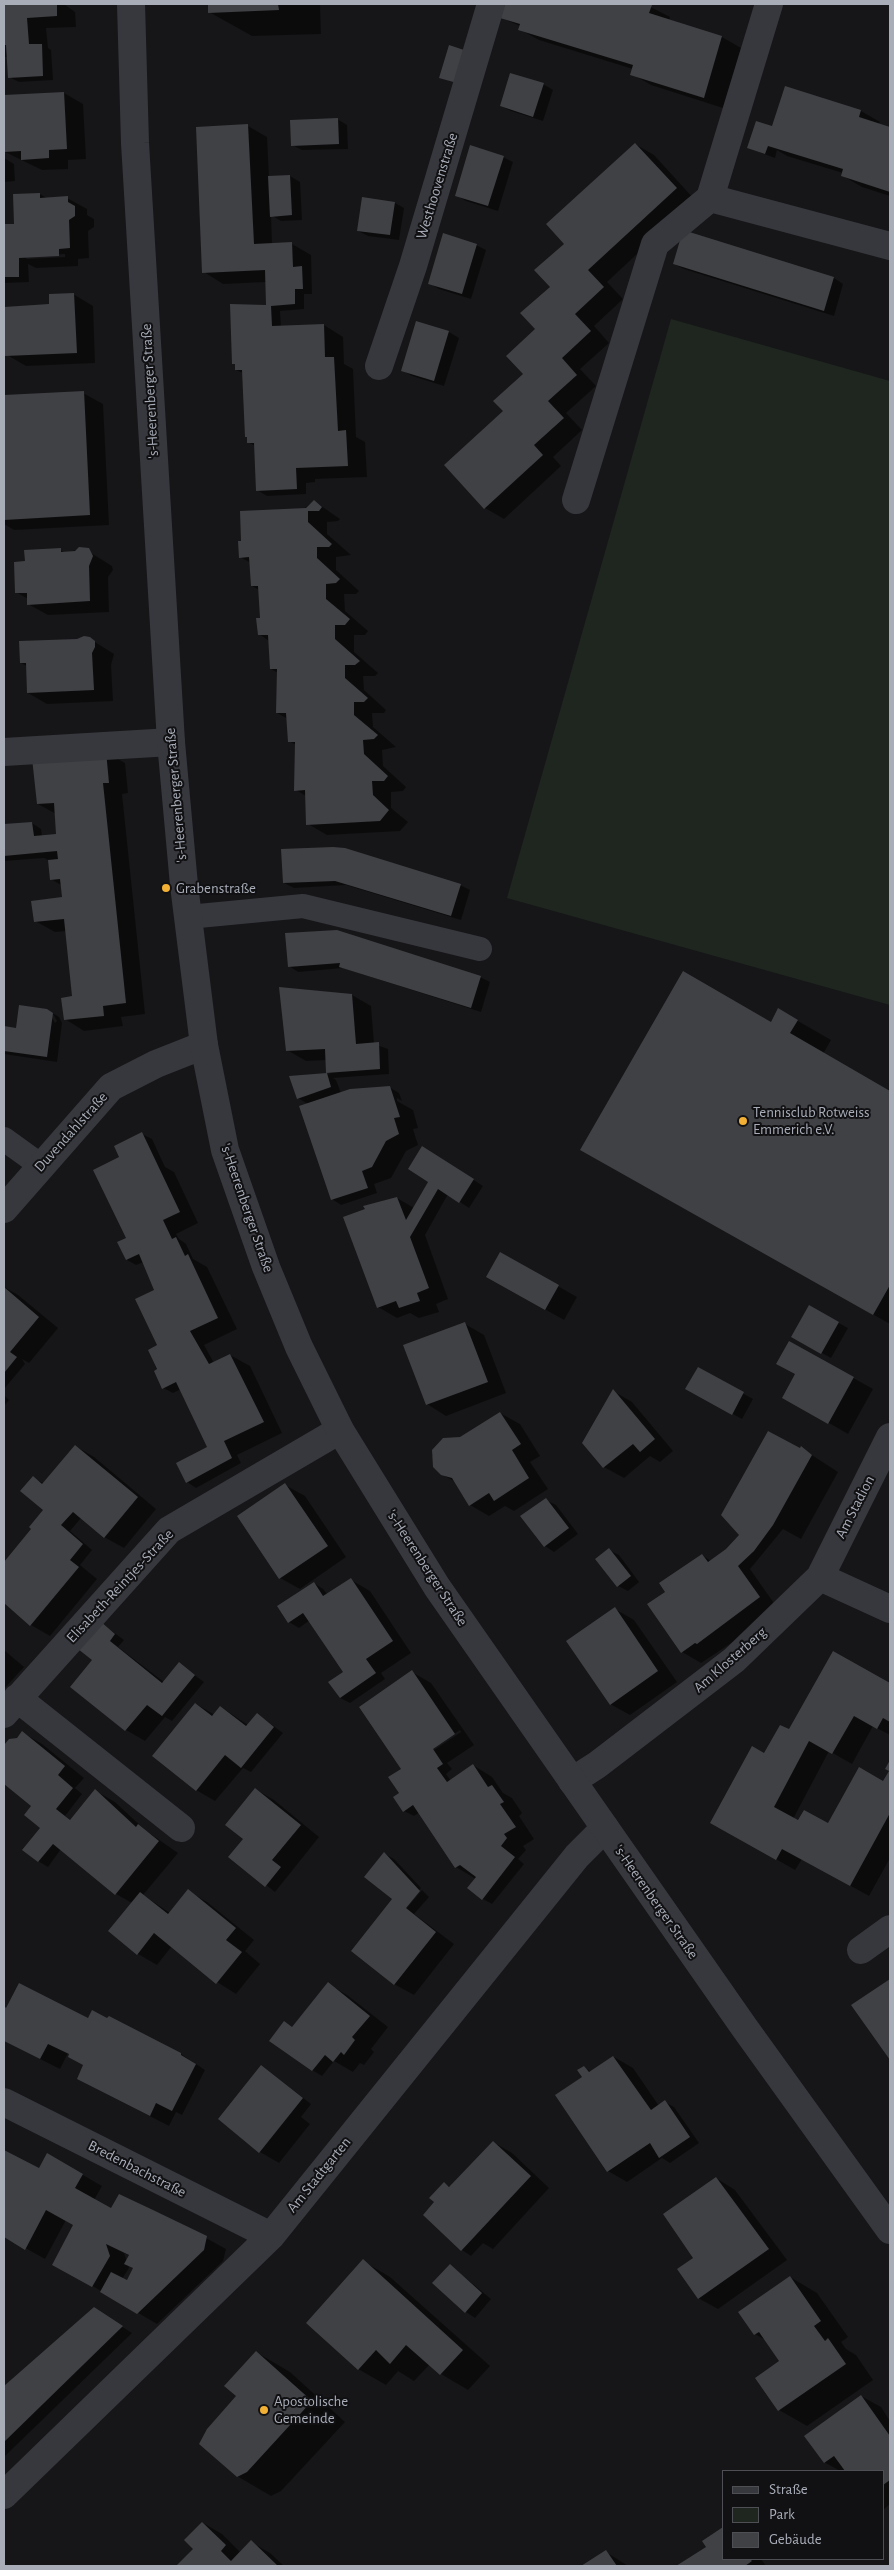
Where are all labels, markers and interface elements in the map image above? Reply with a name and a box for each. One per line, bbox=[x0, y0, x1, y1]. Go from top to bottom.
street label: Westhoovenstraße bbox=[412, 131, 462, 241]
street label: 's-Heerenberger Straße bbox=[137, 323, 163, 459]
street label: 's-Heerenberger Straße bbox=[161, 727, 191, 863]
place label: Grabenstraße bbox=[176, 879, 256, 897]
marker: Grabenstraße bbox=[160, 882, 172, 894]
street label: Duvendahlstraße bbox=[30, 1088, 112, 1176]
place label: Tennisclub Rotweiss Emmerich e.V. bbox=[753, 1103, 870, 1138]
marker: Tennisclub Rotweiss Emmerich e.V. bbox=[737, 1115, 749, 1127]
street label: 's-Heerenberger Straße bbox=[216, 1141, 278, 1275]
street label: Am Stadion bbox=[832, 1473, 878, 1541]
street label: 's-Heerenberger Straße bbox=[383, 1506, 471, 1630]
street label: Elisabeth-Reintjes-Straße bbox=[63, 1525, 177, 1647]
street label: Am Klosterberg bbox=[690, 1623, 770, 1697]
street label: 's-Heerenberger Straße bbox=[610, 1841, 702, 1963]
street label: Am Stadtgarten bbox=[283, 2134, 355, 2216]
street label: Bredenbachstraße bbox=[85, 2137, 189, 2201]
place label: Apostolische Gemeinde bbox=[274, 2392, 348, 2427]
marker: Apostolische Gemeinde bbox=[258, 2404, 270, 2416]
legend bbox=[722, 2470, 884, 2560]
text: Straße bbox=[769, 2482, 808, 2497]
text: Park bbox=[769, 2507, 795, 2522]
text: Gebäude bbox=[769, 2532, 822, 2547]

